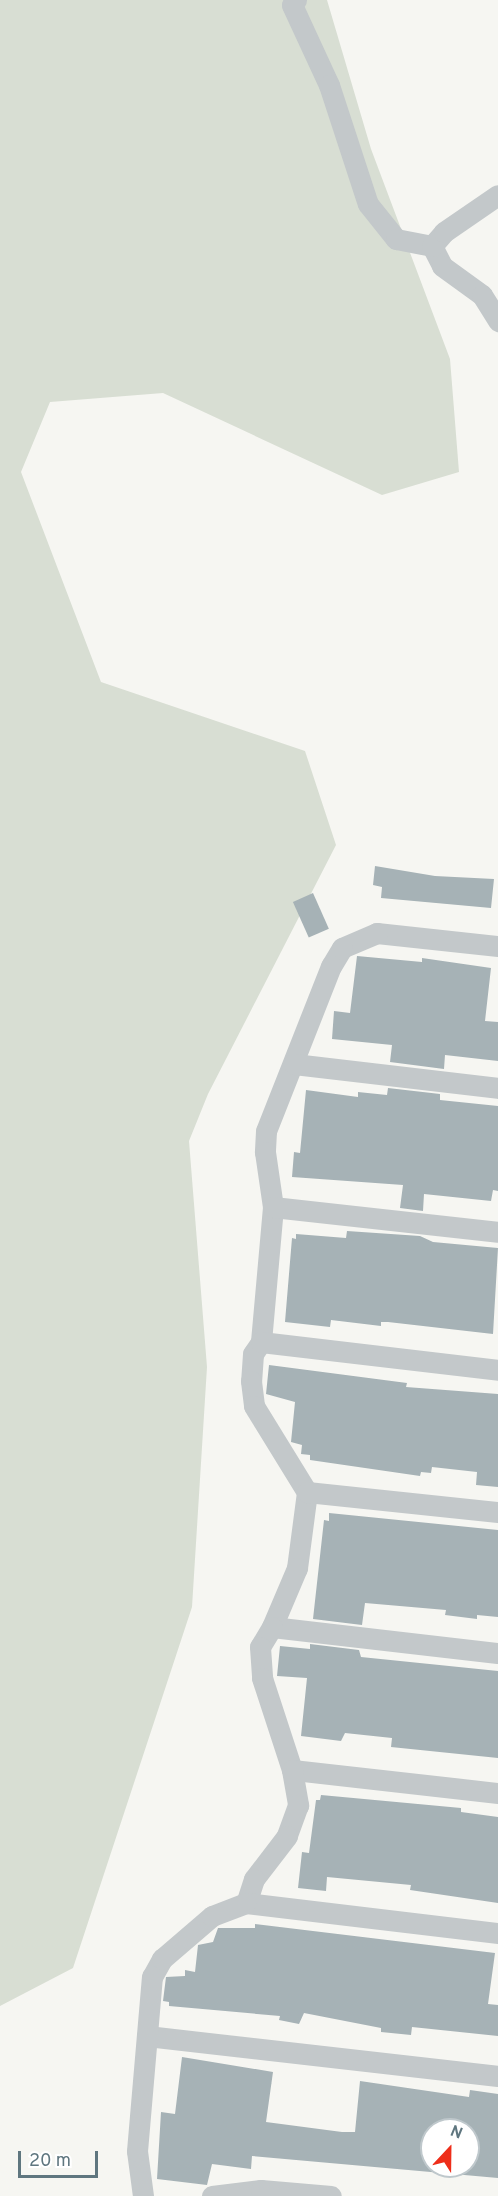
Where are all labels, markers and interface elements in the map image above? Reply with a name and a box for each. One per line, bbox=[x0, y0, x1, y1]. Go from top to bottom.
north arrow bbox=[420, 2118, 480, 2178]
text: N bbox=[447, 2122, 465, 2145]
scale bar bbox=[21, 2139, 100, 2177]
text: 20 m bbox=[29, 2150, 71, 2173]

